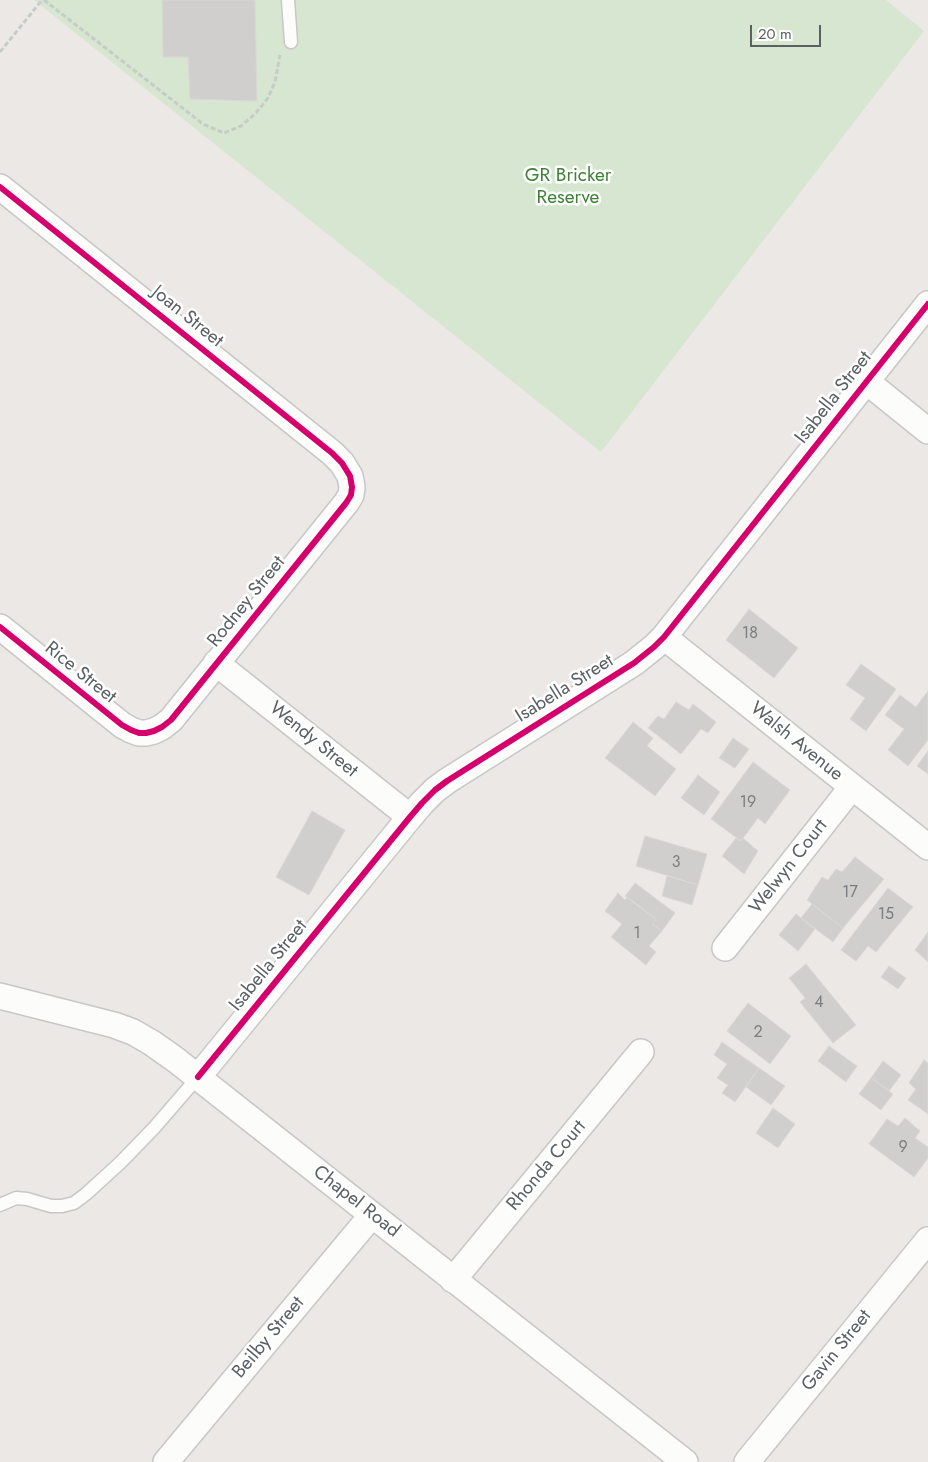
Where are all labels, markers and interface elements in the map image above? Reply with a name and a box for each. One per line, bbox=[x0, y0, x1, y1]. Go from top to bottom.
scale bar bbox=[753, 15, 824, 47]
text: 20 m bbox=[758, 23, 792, 45]
park label: GR Bricker Reserve bbox=[525, 165, 611, 209]
street label: Joan Street bbox=[147, 281, 227, 353]
street label: Isabella Street bbox=[791, 347, 877, 449]
street label: Rodney Street bbox=[203, 552, 291, 652]
house number: 18 bbox=[742, 624, 758, 644]
street label: Rice Street bbox=[40, 637, 120, 709]
street label: Isabella Street bbox=[512, 650, 618, 728]
street label: Wendy Street bbox=[264, 697, 362, 783]
street label: Walsh Avenue bbox=[745, 698, 847, 786]
house number: 19 bbox=[740, 793, 756, 813]
street label: Welwyn Court bbox=[745, 815, 833, 919]
house number: 3 bbox=[672, 853, 680, 873]
house number: 17 bbox=[842, 883, 858, 903]
house number: 15 bbox=[878, 905, 894, 925]
street label: Isabella Street bbox=[225, 916, 313, 1016]
house number: 1 bbox=[633, 924, 641, 944]
house number: 4 bbox=[814, 993, 824, 1013]
house number: 2 bbox=[753, 1023, 763, 1043]
street label: Rhonda Court bbox=[503, 1116, 591, 1216]
house number: 9 bbox=[898, 1138, 908, 1158]
street label: Chapel Road bbox=[308, 1161, 404, 1243]
street label: Beilby Street bbox=[228, 1293, 310, 1383]
street label: Gavin Street bbox=[797, 1306, 877, 1396]

